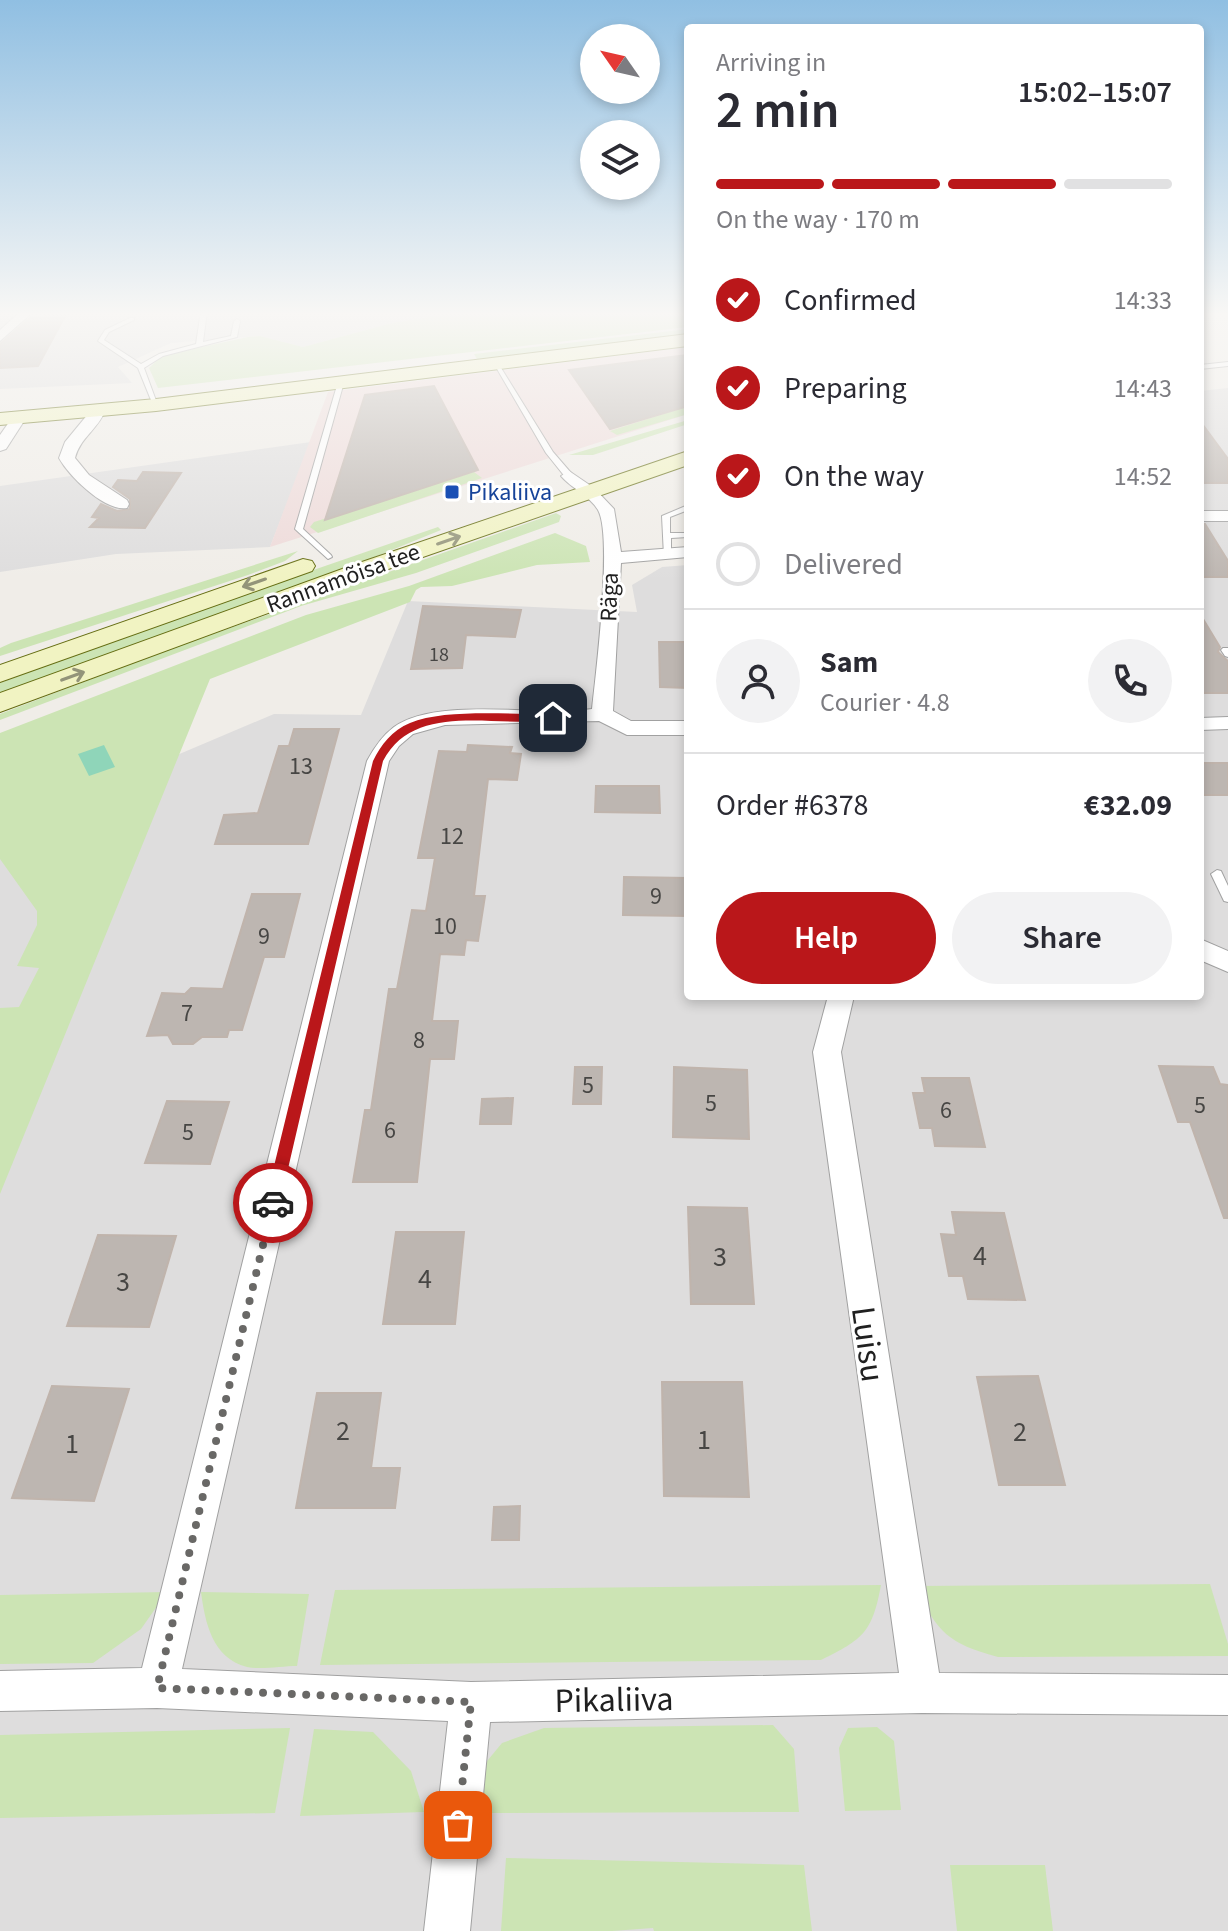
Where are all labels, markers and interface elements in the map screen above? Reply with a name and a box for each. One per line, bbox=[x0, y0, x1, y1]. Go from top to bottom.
north arrow bbox=[580, 24, 660, 104]
map controls bbox=[580, 24, 660, 200]
text: Arriving in bbox=[716, 44, 826, 81]
text: 15:02–15:07 bbox=[1018, 71, 1172, 114]
text: 2 min bbox=[716, 74, 840, 148]
button: layers bbox=[580, 120, 660, 200]
text: On the way · 170 m bbox=[716, 201, 920, 238]
icon: check bbox=[716, 278, 760, 322]
text: Confirmed bbox=[784, 279, 917, 322]
text: 14:33 bbox=[1114, 282, 1172, 319]
icon: check bbox=[716, 366, 760, 410]
text: Preparing bbox=[784, 367, 907, 410]
text: 14:43 bbox=[1114, 370, 1172, 407]
icon: check bbox=[716, 454, 760, 498]
text: On the way bbox=[784, 455, 924, 498]
text: 14:52 bbox=[1114, 458, 1172, 495]
place label: Pikaliiva bbox=[468, 475, 552, 510]
marker: Pikaliiva bbox=[443, 483, 461, 501]
one-way arrow bbox=[437, 532, 461, 546]
street label: Rannamõisa tee bbox=[261, 534, 425, 623]
text: Delivered bbox=[784, 543, 903, 586]
street label: Räga bbox=[591, 572, 628, 622]
one-way arrow bbox=[242, 576, 267, 591]
button: person bbox=[716, 639, 800, 723]
button: phone bbox=[1088, 639, 1172, 723]
house number: 18 bbox=[429, 641, 449, 669]
text: Sam bbox=[820, 641, 878, 684]
one-way arrow bbox=[60, 668, 85, 682]
pin bbox=[519, 684, 587, 752]
text: Courier · 4.8 bbox=[820, 684, 950, 721]
icon: home bbox=[531, 696, 575, 740]
house number: 13 bbox=[289, 749, 313, 784]
text: Order #6378 bbox=[716, 784, 869, 827]
text: €32.09 bbox=[1084, 784, 1172, 827]
house number: 12 bbox=[440, 819, 464, 854]
house number: 9 bbox=[650, 879, 662, 914]
button: Help bbox=[716, 892, 936, 984]
button: Share bbox=[952, 892, 1172, 984]
house number: 10 bbox=[433, 909, 457, 944]
house number: 9 bbox=[258, 919, 270, 954]
house number: 7 bbox=[181, 996, 193, 1031]
house number: 8 bbox=[413, 1023, 425, 1058]
house number: 5 bbox=[582, 1068, 594, 1103]
house number: 5 bbox=[705, 1086, 717, 1121]
house number: 5 bbox=[1194, 1088, 1206, 1123]
house number: 6 bbox=[940, 1093, 952, 1128]
house number: 6 bbox=[384, 1113, 396, 1148]
house number: 5 bbox=[182, 1115, 194, 1150]
courier bbox=[233, 1163, 313, 1243]
icon: car bbox=[251, 1181, 295, 1225]
house number: 4 bbox=[973, 1236, 987, 1276]
house number: 3 bbox=[713, 1237, 727, 1277]
house number: 4 bbox=[418, 1259, 432, 1299]
house number: 3 bbox=[116, 1262, 130, 1302]
street label: Luisu bbox=[838, 1303, 897, 1385]
house number: 2 bbox=[336, 1411, 350, 1451]
house number: 2 bbox=[1013, 1412, 1027, 1452]
house number: 1 bbox=[697, 1420, 711, 1460]
house number: 1 bbox=[65, 1424, 79, 1464]
street label: Pikaliiva bbox=[554, 1675, 674, 1726]
pin bbox=[424, 1791, 492, 1859]
icon: bag bbox=[436, 1803, 480, 1847]

